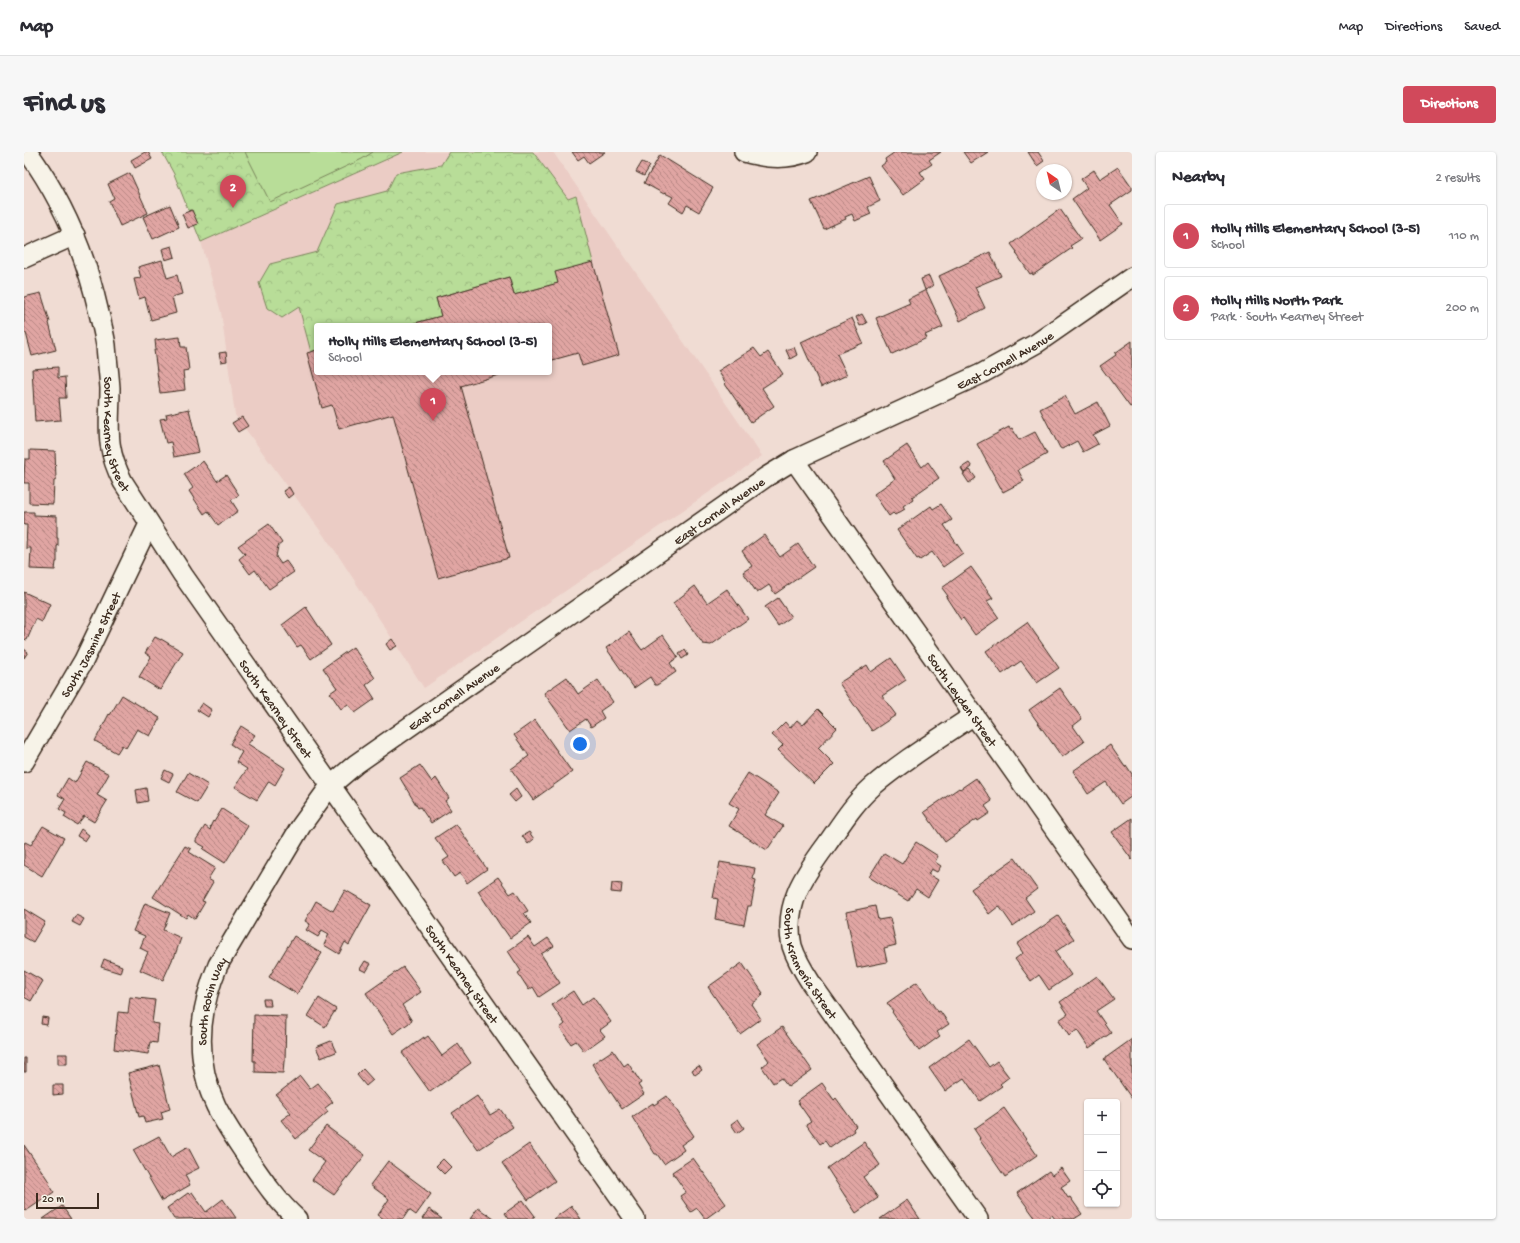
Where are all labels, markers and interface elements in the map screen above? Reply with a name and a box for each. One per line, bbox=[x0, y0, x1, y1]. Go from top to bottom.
text: Map bbox=[20, 16, 53, 39]
text: Map bbox=[1339, 19, 1363, 36]
text: Directions bbox=[1385, 19, 1442, 36]
text: Saved bbox=[1464, 19, 1500, 36]
button: Directions bbox=[1403, 86, 1496, 123]
text: Find us bbox=[24, 88, 104, 121]
north arrow bbox=[1036, 164, 1072, 200]
text: Nearby bbox=[1172, 168, 1225, 188]
text: 2 results bbox=[1435, 171, 1480, 186]
pin: 2 bbox=[220, 175, 246, 208]
text: Holly Hills Elementary School (3-5) bbox=[1211, 220, 1420, 238]
text: 1 bbox=[1183, 229, 1189, 244]
text: 110 m bbox=[1449, 229, 1479, 244]
text: School bbox=[1211, 238, 1245, 253]
text: Holly Hills North Park bbox=[1211, 292, 1342, 310]
text: 2 bbox=[1183, 301, 1189, 316]
text: 200 m bbox=[1446, 301, 1479, 316]
text: Park · South Kearney Street bbox=[1211, 310, 1363, 325]
popup bbox=[314, 323, 552, 375]
street label: East Cornell Avenue bbox=[955, 329, 1057, 394]
text: Holly Hills Elementary School (3-5) bbox=[328, 333, 538, 351]
text: School bbox=[328, 351, 362, 366]
street label: South Kearney Street bbox=[99, 376, 133, 497]
pin: 1 bbox=[420, 388, 446, 421]
street label: East Cornell Avenue bbox=[672, 475, 769, 549]
street label: South Jasmine Street bbox=[59, 589, 126, 701]
street label: South Leyden Street bbox=[923, 651, 1000, 752]
street label: South Kearney Street bbox=[235, 658, 315, 763]
street label: East Cornell Avenue bbox=[406, 661, 503, 735]
your location bbox=[570, 734, 590, 754]
street label: South Krameria Street bbox=[780, 906, 840, 1024]
street label: South Kearney Street bbox=[421, 923, 501, 1029]
street label: South Robin Way bbox=[196, 954, 231, 1046]
map controls bbox=[1084, 1099, 1120, 1207]
button: + bbox=[1084, 1099, 1120, 1135]
button: − bbox=[1084, 1135, 1120, 1171]
button: locate bbox=[1084, 1171, 1120, 1207]
scale bar bbox=[36, 1191, 99, 1210]
text: 20 m bbox=[42, 1194, 64, 1206]

